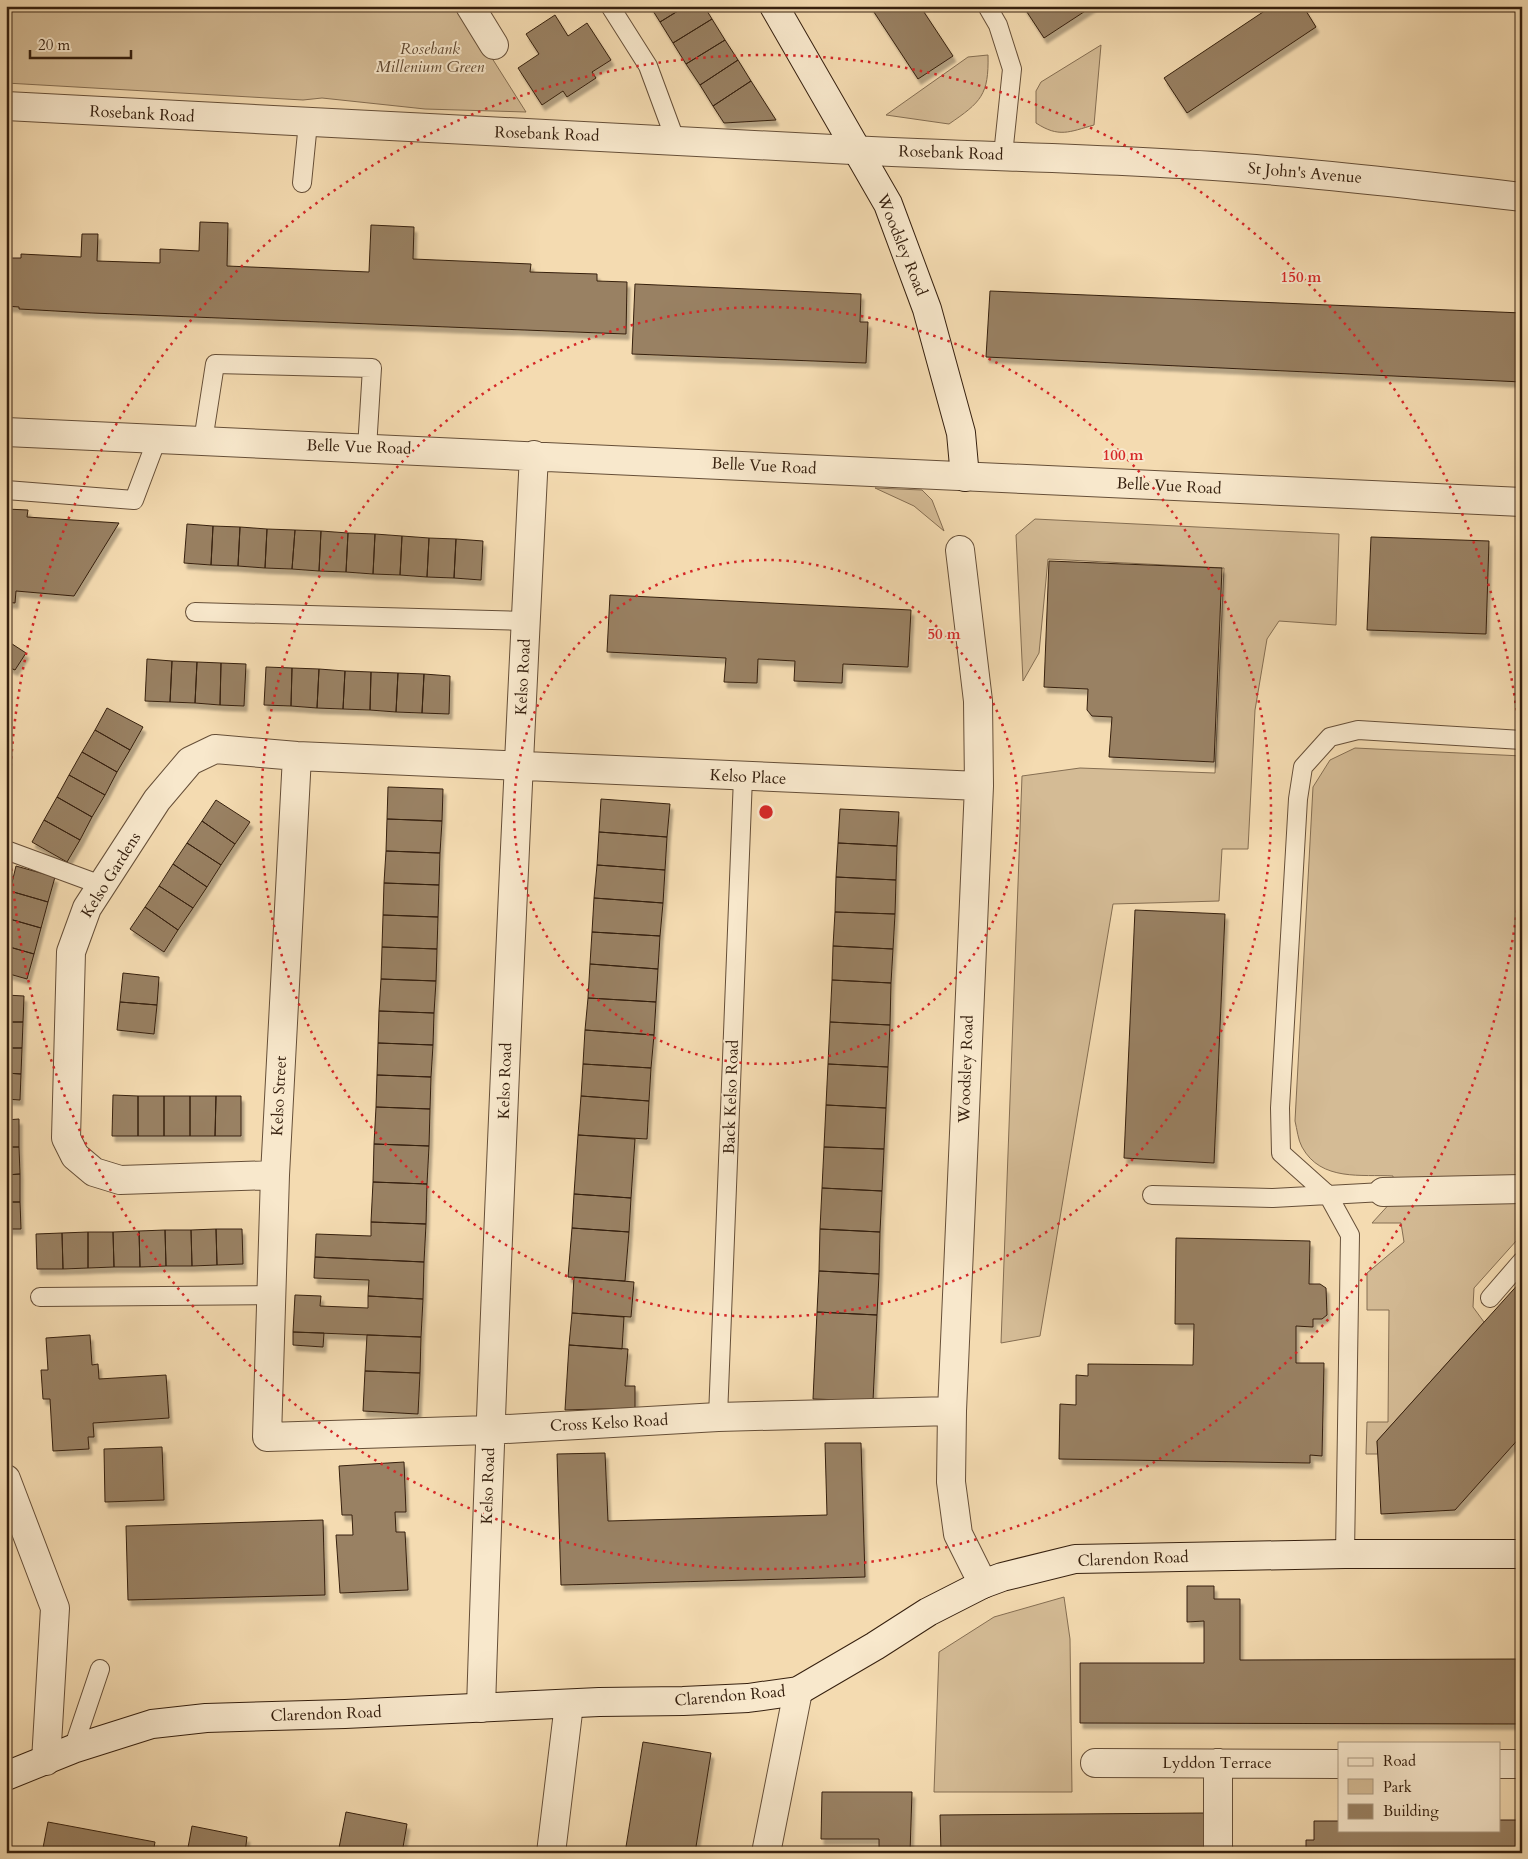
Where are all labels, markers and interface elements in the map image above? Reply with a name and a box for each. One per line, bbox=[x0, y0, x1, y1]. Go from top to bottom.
scale bar bbox=[30, 28, 131, 60]
text: 20 m bbox=[38, 35, 70, 55]
park label: Rosebank Millenium Green bbox=[376, 38, 485, 78]
street label: Rosebank Road bbox=[89, 100, 195, 128]
street label: Rosebank Road bbox=[494, 121, 600, 147]
street label: Rosebank Road bbox=[898, 140, 1004, 166]
street label: St John's Avenue bbox=[1247, 157, 1363, 189]
street label: Woodsley Road bbox=[871, 190, 933, 300]
text: 150 m bbox=[1281, 267, 1322, 287]
street label: Belle Vue Road bbox=[306, 434, 412, 460]
text: 100 m bbox=[1103, 445, 1144, 465]
street label: Belle Vue Road bbox=[711, 452, 818, 480]
street label: Belle Vue Road bbox=[1116, 472, 1223, 500]
text: 50 m bbox=[927, 624, 961, 644]
street label: Kelso Road bbox=[510, 638, 536, 716]
street label: Kelso Place bbox=[709, 764, 787, 790]
centre of rings bbox=[757, 803, 775, 821]
street label: Kelso Gardens bbox=[76, 828, 146, 922]
street label: Woodsley Road bbox=[953, 1014, 979, 1124]
street label: Back Kelso Road bbox=[718, 1039, 744, 1155]
street label: Kelso Road bbox=[493, 1042, 517, 1120]
street label: Kelso Street bbox=[266, 1055, 292, 1137]
street label: Cross Kelso Road bbox=[549, 1409, 669, 1437]
street label: Kelso Road bbox=[476, 1447, 500, 1525]
street label: Clarendon Road bbox=[1077, 1546, 1189, 1572]
street label: Clarendon Road bbox=[674, 1680, 787, 1712]
street label: Clarendon Road bbox=[270, 1701, 382, 1727]
legend bbox=[1338, 1742, 1500, 1832]
text: Road bbox=[1383, 1751, 1416, 1771]
street label: Lyddon Terrace bbox=[1162, 1752, 1272, 1774]
text: Park bbox=[1383, 1777, 1412, 1797]
text: Building bbox=[1383, 1801, 1439, 1821]

